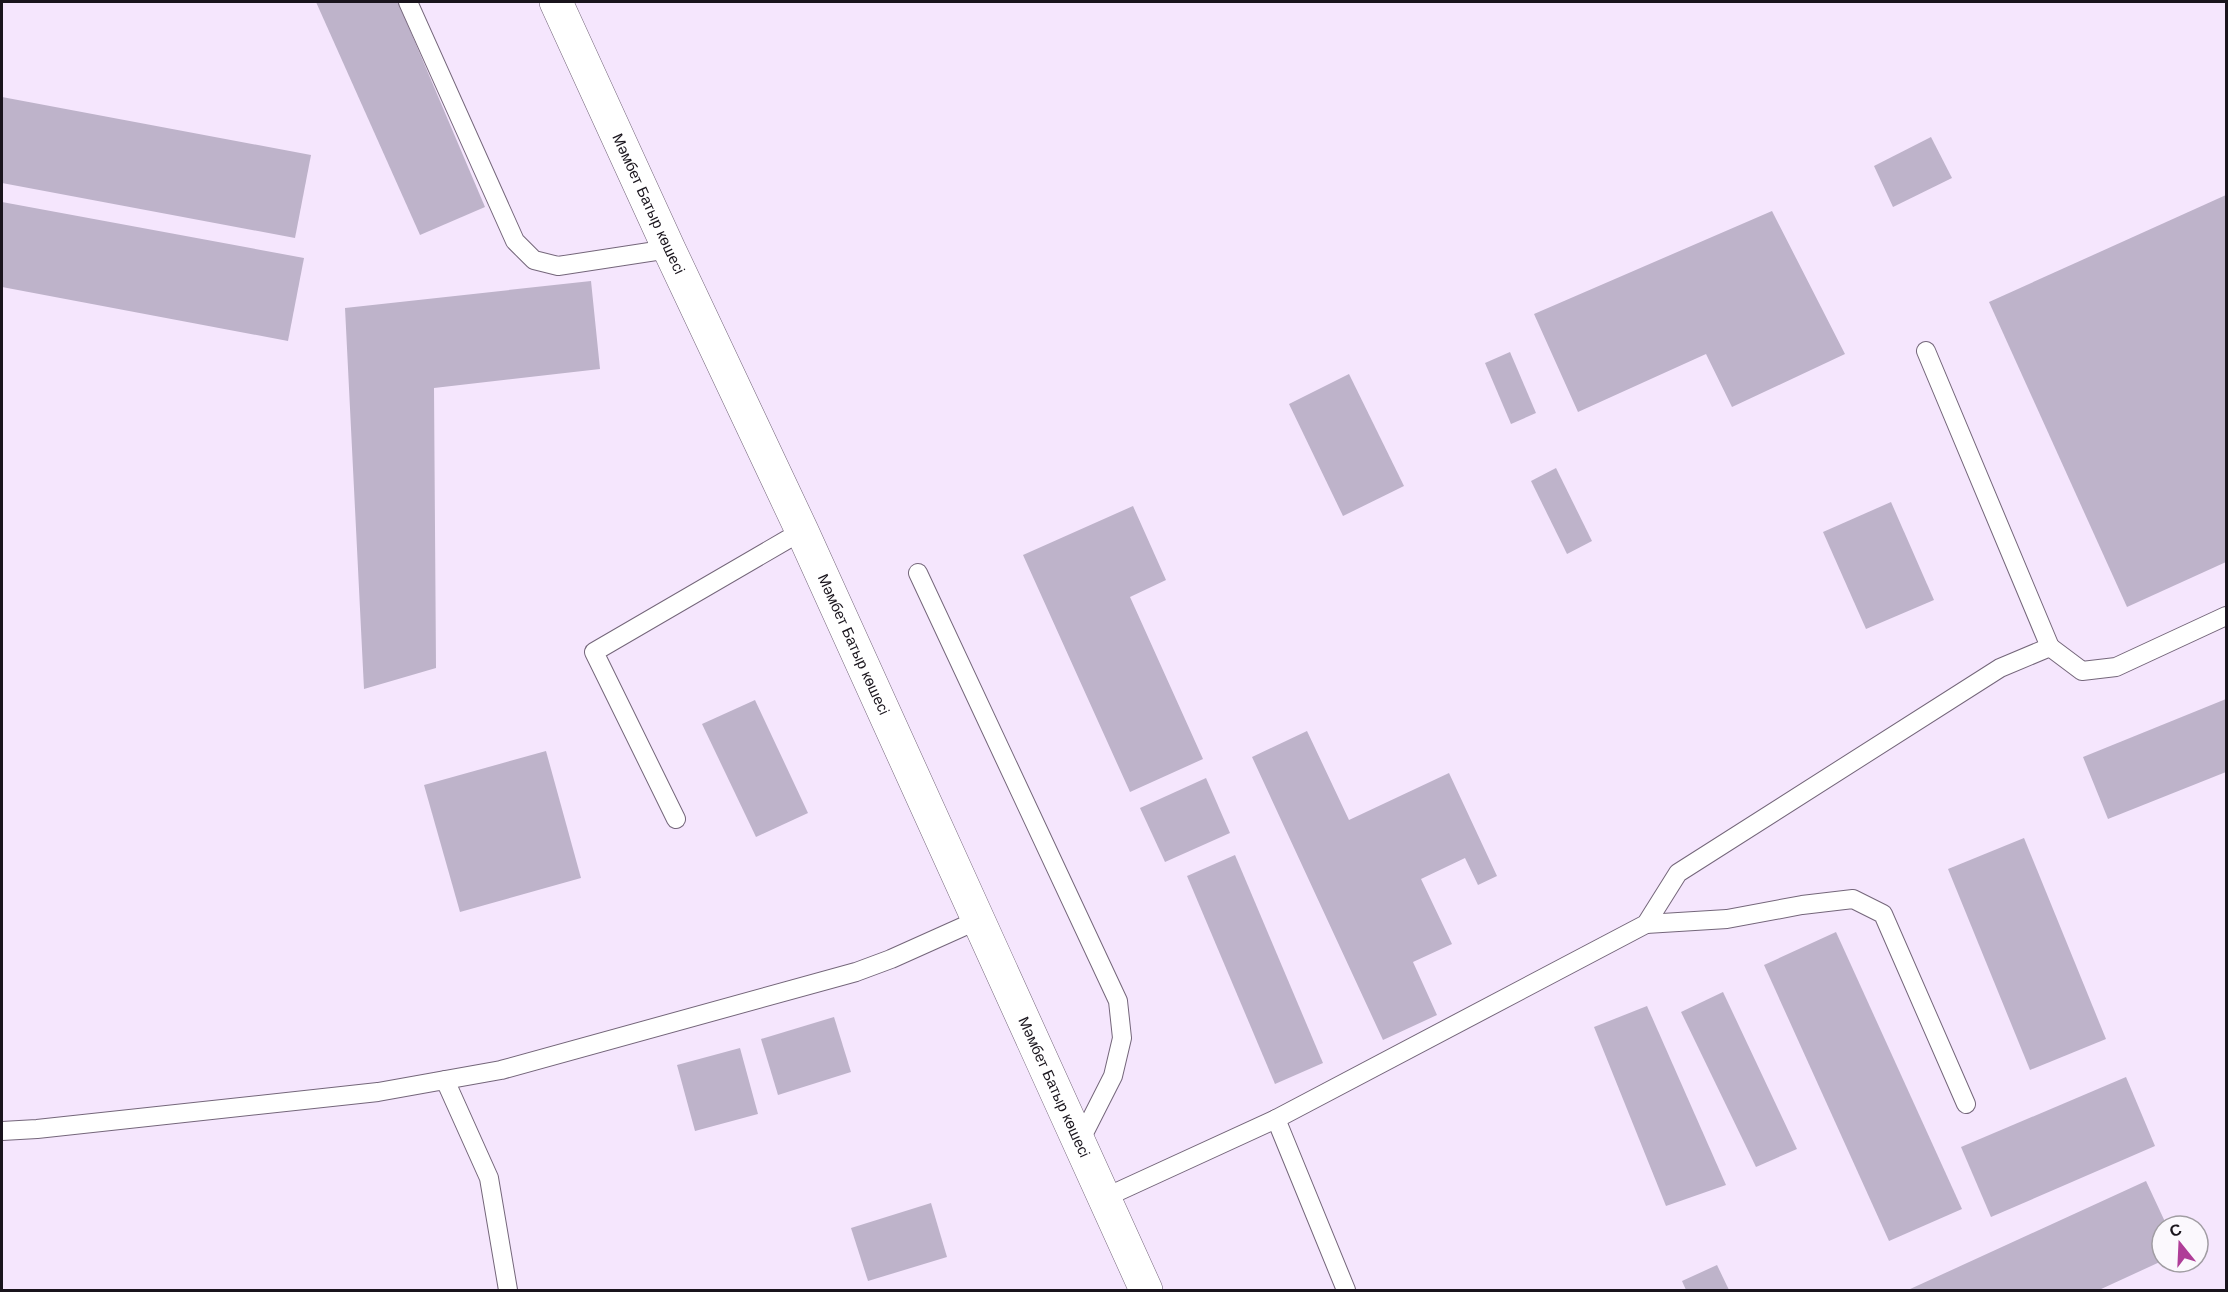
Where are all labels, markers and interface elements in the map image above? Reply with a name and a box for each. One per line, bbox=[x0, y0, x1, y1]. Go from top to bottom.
street label: Мәмбет Батыр көшесі bbox=[609, 131, 689, 277]
street label: Мәмбет Батыр көшесі bbox=[815, 571, 893, 717]
street label: Мәмбет Батыр көшесі bbox=[1015, 1014, 1094, 1160]
north arrow bbox=[2150, 1214, 2210, 1274]
text: С bbox=[2167, 1220, 2184, 1240]

